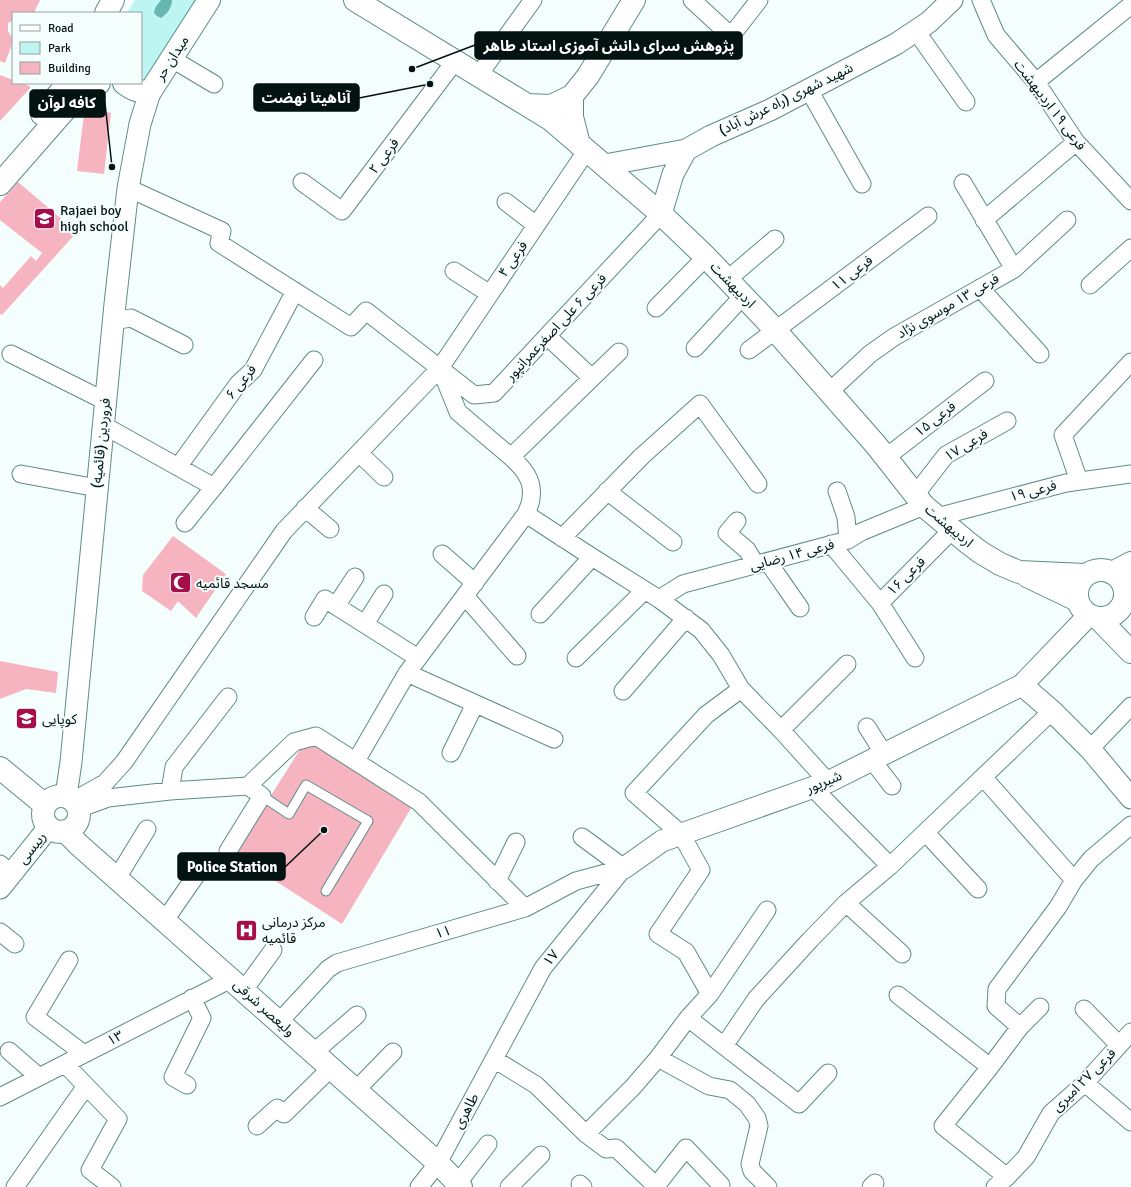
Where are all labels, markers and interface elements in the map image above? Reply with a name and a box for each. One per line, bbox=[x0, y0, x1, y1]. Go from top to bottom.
legend bbox=[12, 12, 142, 84]
text: Road bbox=[48, 21, 74, 36]
street label: میدان حر bbox=[151, 32, 193, 84]
callout: پژوهش سرای دانش آموزی استاد طاهر bbox=[475, 32, 742, 59]
text: پژوهش سرای دانش آموزی استاد طاهر bbox=[483, 37, 734, 56]
text: Park bbox=[48, 41, 71, 56]
street label: فرعی ۱۹ اردیبهشت bbox=[1010, 56, 1090, 154]
street label: شهید شهری (راه عرش آباد) bbox=[716, 59, 856, 139]
text: Building bbox=[48, 61, 91, 76]
callout: آناهیتا نهضت bbox=[254, 84, 359, 111]
text: آناهیتا نهضت bbox=[261, 89, 352, 107]
callout: کافه لوآن bbox=[30, 90, 105, 117]
text: کافه لوآن bbox=[38, 94, 96, 112]
street label: فرعی ۲ bbox=[365, 135, 403, 177]
place label: Rajaei boy high school bbox=[60, 202, 129, 235]
school or university icon: Rajaei boy high school bbox=[32, 205, 58, 231]
street label: فرعی ۴ bbox=[495, 238, 531, 280]
street label: فرعی ۱۱ bbox=[828, 252, 876, 294]
street label: اردیبهشت bbox=[707, 258, 759, 312]
street label: فرعی ۶ علی اصغرعمرانپور bbox=[501, 270, 611, 386]
street label: فرعی ۱‍۳ موسوی نژاد bbox=[894, 270, 1002, 342]
street label: فرعی ۶ bbox=[222, 361, 260, 403]
street label: فروردین (قائمیه) bbox=[88, 397, 114, 489]
street label: فرعی ۱۵ bbox=[911, 398, 959, 440]
street label: فرعی ۱۷ bbox=[941, 425, 991, 465]
street label: فرعی ۱۹ bbox=[1008, 477, 1058, 505]
street label: اردیبهشت bbox=[921, 501, 977, 551]
street label: فرعی ۱۴ رضایی bbox=[748, 536, 836, 574]
street label: فرعی ۱۶ bbox=[883, 553, 929, 599]
mosque icon: مسجد قائمیه bbox=[168, 570, 194, 596]
place label: مسجد قائمیه bbox=[196, 575, 269, 592]
school or university icon: کوپایی bbox=[13, 706, 39, 732]
place label: کوپایی bbox=[42, 711, 77, 729]
street label: شیرپور bbox=[803, 767, 845, 799]
street label: رییسی bbox=[14, 828, 50, 868]
callout: Police Station bbox=[178, 853, 285, 880]
text: Police Station bbox=[187, 858, 277, 876]
place label: مرکز درمانی قائمیه bbox=[262, 914, 325, 947]
hospital icon: مرکز درمانی قائمیه bbox=[233, 917, 259, 943]
street label: ۱۱ bbox=[433, 922, 453, 942]
street label: ۱۷ bbox=[539, 946, 563, 970]
street label: ولیعصر شرقی bbox=[230, 976, 298, 1040]
street label: ۱۳ bbox=[104, 1027, 126, 1049]
street label: فرعی ۲۷ امیری bbox=[1049, 1045, 1119, 1115]
street label: طاهری bbox=[450, 1090, 482, 1132]

